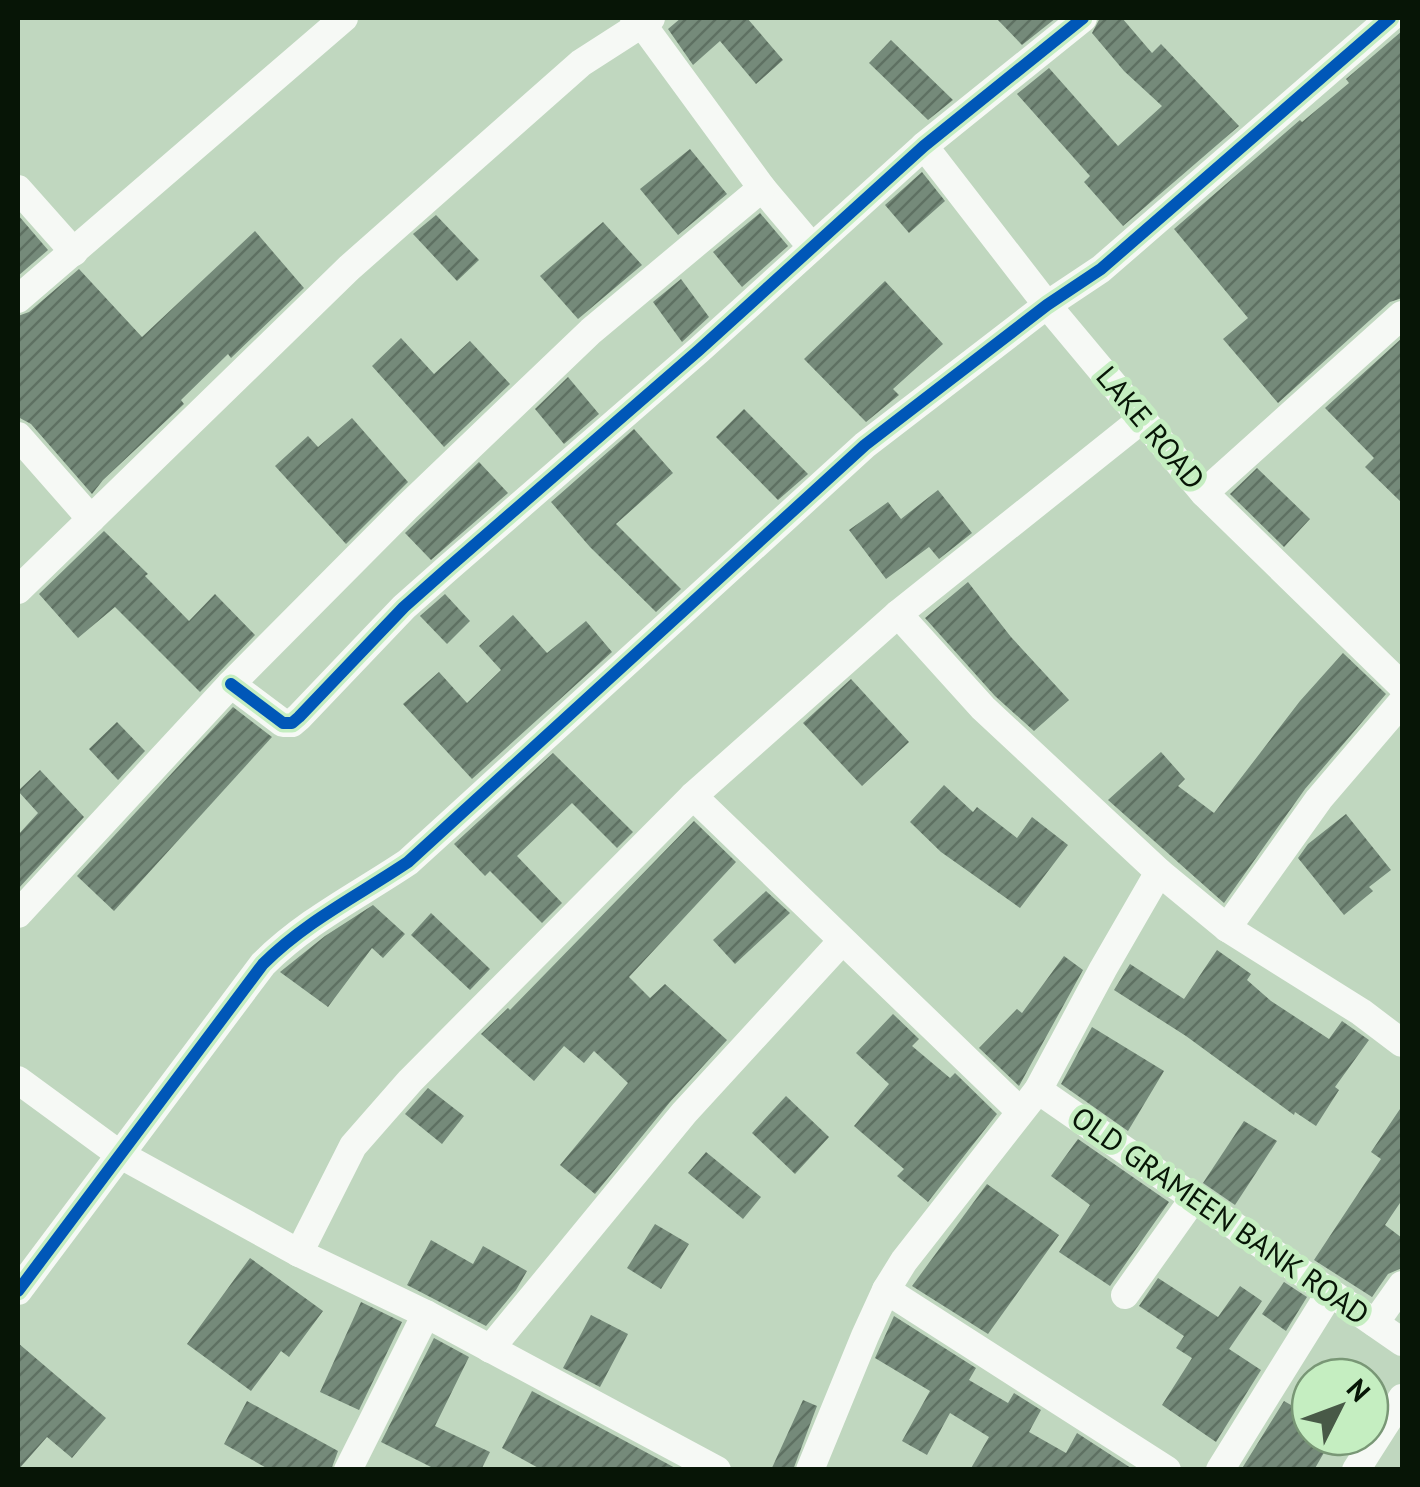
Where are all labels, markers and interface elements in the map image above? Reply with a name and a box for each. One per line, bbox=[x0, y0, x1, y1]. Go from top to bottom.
street label: LAKE ROAD bbox=[1088, 357, 1214, 497]
street label: OLD GRAMEEN BANK ROAD bbox=[1064, 1097, 1377, 1333]
north arrow bbox=[1290, 1357, 1390, 1457]
text: N bbox=[1339, 1371, 1379, 1409]

